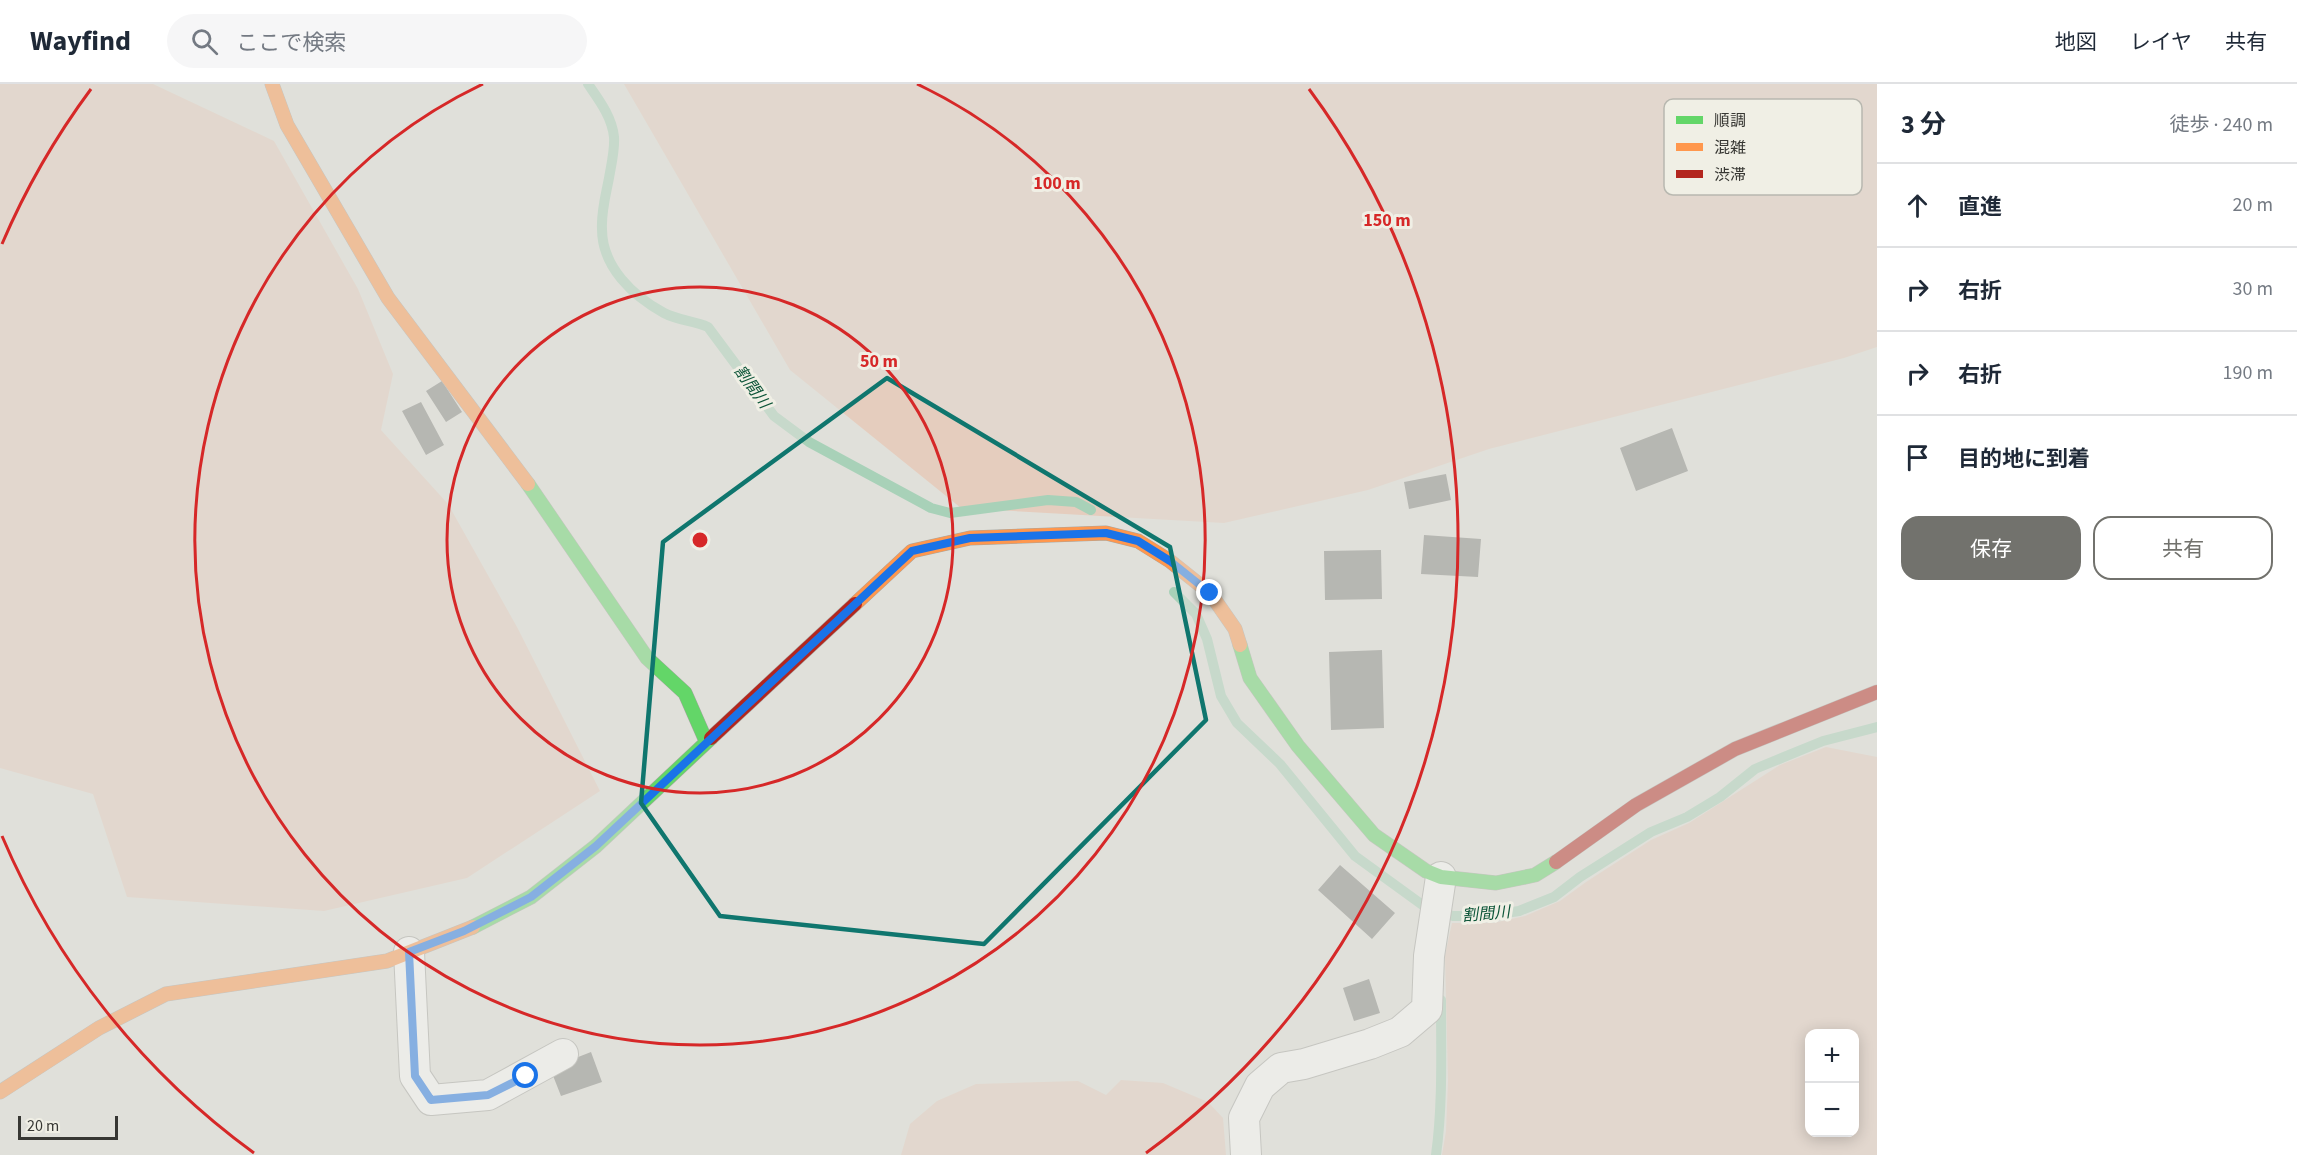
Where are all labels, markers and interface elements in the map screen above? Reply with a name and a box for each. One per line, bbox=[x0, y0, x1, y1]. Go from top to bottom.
search box bbox=[167, 14, 587, 68]
text: Wayfind bbox=[30, 21, 131, 61]
icon: search bbox=[188, 25, 221, 58]
text: ここで検索 bbox=[236, 27, 346, 59]
text: 地図 bbox=[2055, 27, 2097, 57]
text: レイヤ bbox=[2130, 27, 2192, 57]
text: 共有 bbox=[2225, 27, 2267, 57]
legend bbox=[1664, 99, 1862, 195]
text: 3 分 bbox=[1901, 106, 1946, 143]
text: 順調 bbox=[1714, 110, 1746, 132]
text: 徒歩 · 240 m bbox=[2170, 111, 2273, 139]
text: 混雑 bbox=[1714, 137, 1746, 159]
text: 渋滞 bbox=[1714, 164, 1746, 186]
text: 100 m bbox=[1033, 171, 1081, 196]
icon: ahead bbox=[1901, 189, 1934, 222]
text: 直進 bbox=[1958, 191, 2002, 223]
text: 20 m bbox=[2233, 191, 2273, 219]
text: 150 m bbox=[1363, 208, 1411, 233]
icon: right bbox=[1901, 273, 1934, 306]
text: 右折 bbox=[1958, 275, 2002, 307]
text: 30 m bbox=[2233, 275, 2273, 303]
text: 50 m bbox=[860, 349, 898, 374]
icon: right bbox=[1901, 357, 1934, 390]
text: 右折 bbox=[1958, 359, 2002, 391]
text: 190 m bbox=[2223, 359, 2273, 387]
water label: 割間川 bbox=[729, 361, 776, 414]
icon: arrive bbox=[1901, 441, 1934, 474]
text: 目的地に到着 bbox=[1958, 443, 2090, 475]
button: 保存 bbox=[1901, 516, 2081, 580]
button: 共有 bbox=[2093, 516, 2273, 580]
centre of rings bbox=[690, 530, 710, 550]
route end bbox=[1196, 579, 1222, 605]
water label: 割間川 bbox=[1461, 901, 1513, 927]
map controls bbox=[1805, 1029, 1859, 1137]
button: + bbox=[1805, 1029, 1859, 1083]
route start bbox=[512, 1062, 538, 1088]
button: − bbox=[1805, 1083, 1859, 1137]
scale bar bbox=[18, 1113, 118, 1140]
text: 20 m bbox=[27, 1115, 59, 1137]

